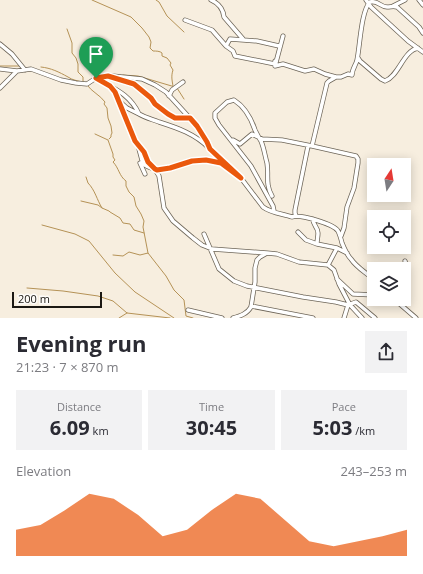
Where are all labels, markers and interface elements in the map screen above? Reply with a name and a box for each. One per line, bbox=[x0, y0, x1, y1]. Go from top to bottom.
pin bbox=[79, 37, 113, 78]
icon: arrive bbox=[85, 43, 107, 65]
north arrow bbox=[367, 158, 411, 202]
map controls bbox=[367, 158, 411, 306]
button: locate bbox=[367, 210, 411, 254]
button: layers bbox=[367, 262, 411, 306]
scale bar bbox=[12, 290, 102, 309]
text: 200 m bbox=[18, 291, 50, 306]
text: Evening run bbox=[16, 328, 147, 358]
button: share bbox=[365, 331, 407, 373]
text: 21:23 · 7 × 870 m bbox=[16, 358, 119, 376]
text: Distance bbox=[57, 399, 101, 414]
text: Time bbox=[199, 399, 224, 414]
text: Pace bbox=[332, 399, 356, 414]
text: 6.09 bbox=[50, 414, 90, 441]
text: 30:45 bbox=[186, 414, 237, 441]
text: 5:03 bbox=[312, 414, 352, 441]
text: km bbox=[90, 423, 109, 438]
text: /km bbox=[352, 423, 375, 438]
text: Elevation bbox=[16, 462, 71, 480]
text: 243–253 m bbox=[340, 462, 407, 480]

